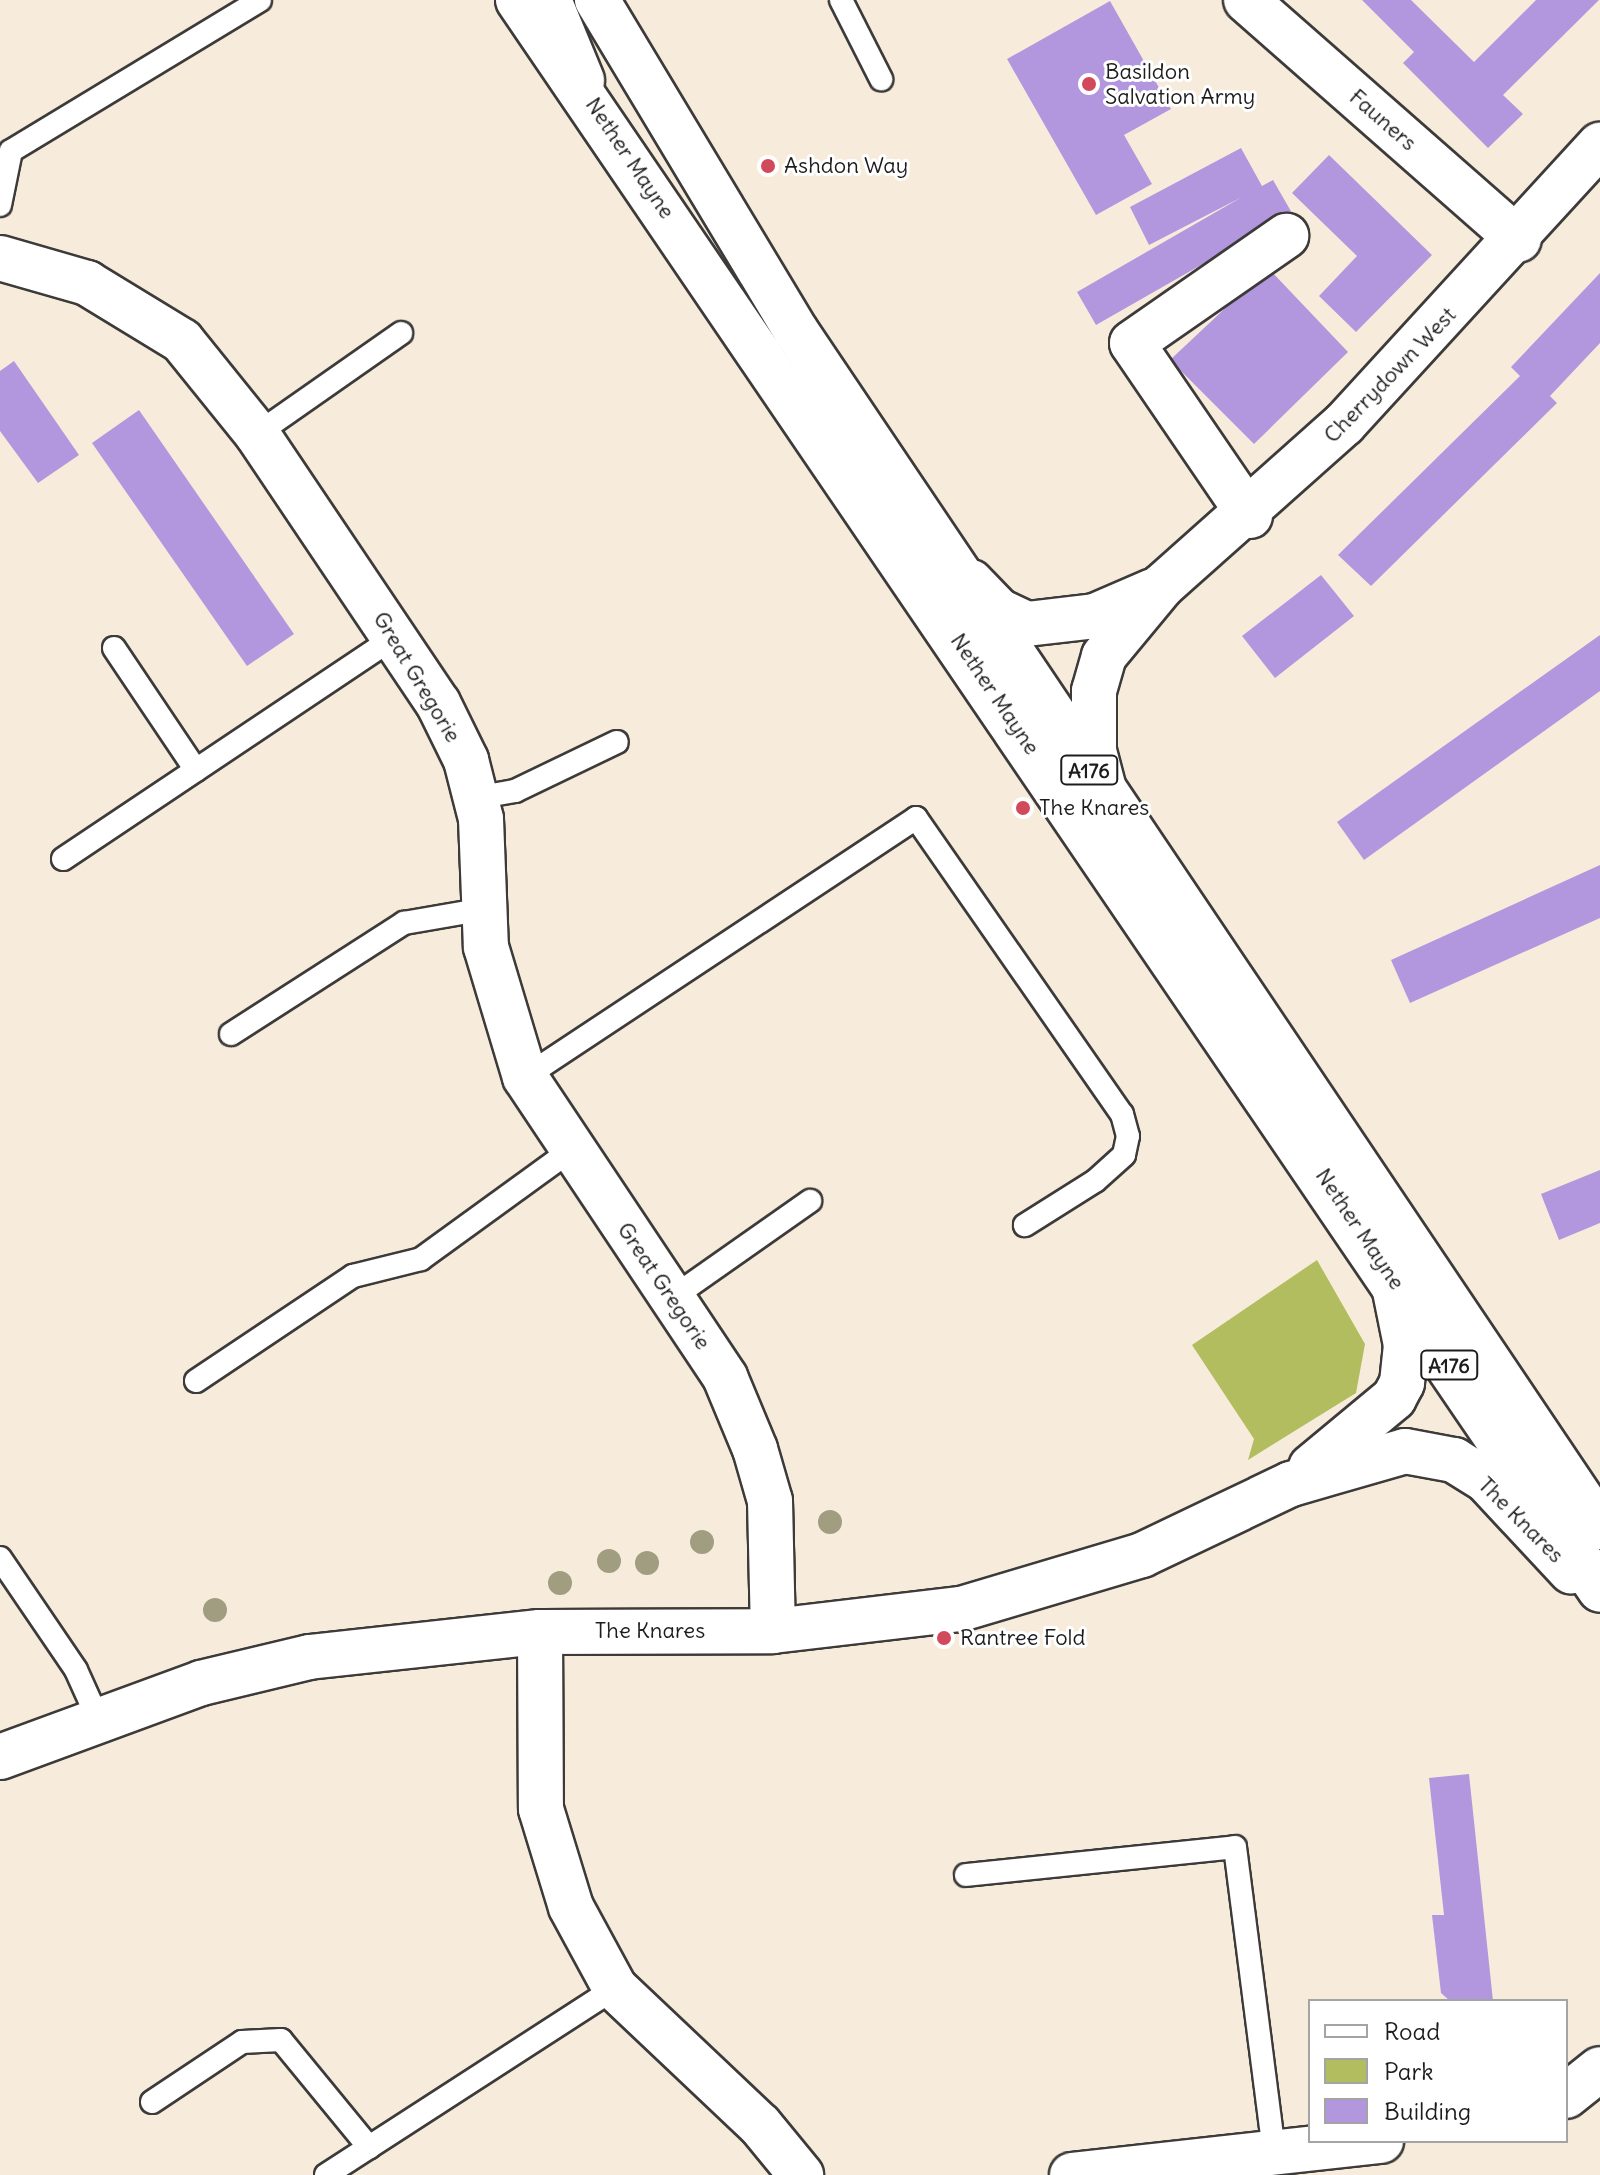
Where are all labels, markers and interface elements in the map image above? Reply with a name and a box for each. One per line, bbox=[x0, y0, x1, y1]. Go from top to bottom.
place label: Basildon Salvation Army bbox=[1105, 58, 1255, 110]
marker: Basildon Salvation Army bbox=[1080, 75, 1098, 93]
street label: Fauners bbox=[1344, 84, 1422, 156]
street label: Nether Mayne bbox=[580, 92, 680, 224]
place label: Ashdon Way bbox=[784, 153, 908, 179]
marker: Ashdon Way bbox=[759, 157, 777, 175]
street label: Cherrydown West bbox=[1319, 302, 1461, 448]
street label: Great Gregorie bbox=[368, 607, 466, 747]
street label: Nether Mayne bbox=[945, 628, 1045, 760]
road number: A176 bbox=[1059, 754, 1119, 786]
place label: The Knares bbox=[1039, 795, 1149, 821]
marker: The Knares bbox=[1014, 799, 1032, 817]
street label: Nether Mayne bbox=[1310, 1163, 1410, 1295]
street label: Great Gregorie bbox=[612, 1217, 716, 1355]
road number: A176 bbox=[1419, 1349, 1479, 1381]
street label: The Knares bbox=[1473, 1472, 1569, 1568]
street label: The Knares bbox=[595, 1618, 705, 1644]
place label: Rantree Fold bbox=[960, 1625, 1085, 1651]
marker: Rantree Fold bbox=[935, 1629, 953, 1647]
legend bbox=[1308, 1999, 1568, 2143]
text: Road bbox=[1384, 2016, 1440, 2046]
text: Park bbox=[1384, 2056, 1434, 2086]
text: Building bbox=[1384, 2096, 1471, 2126]

